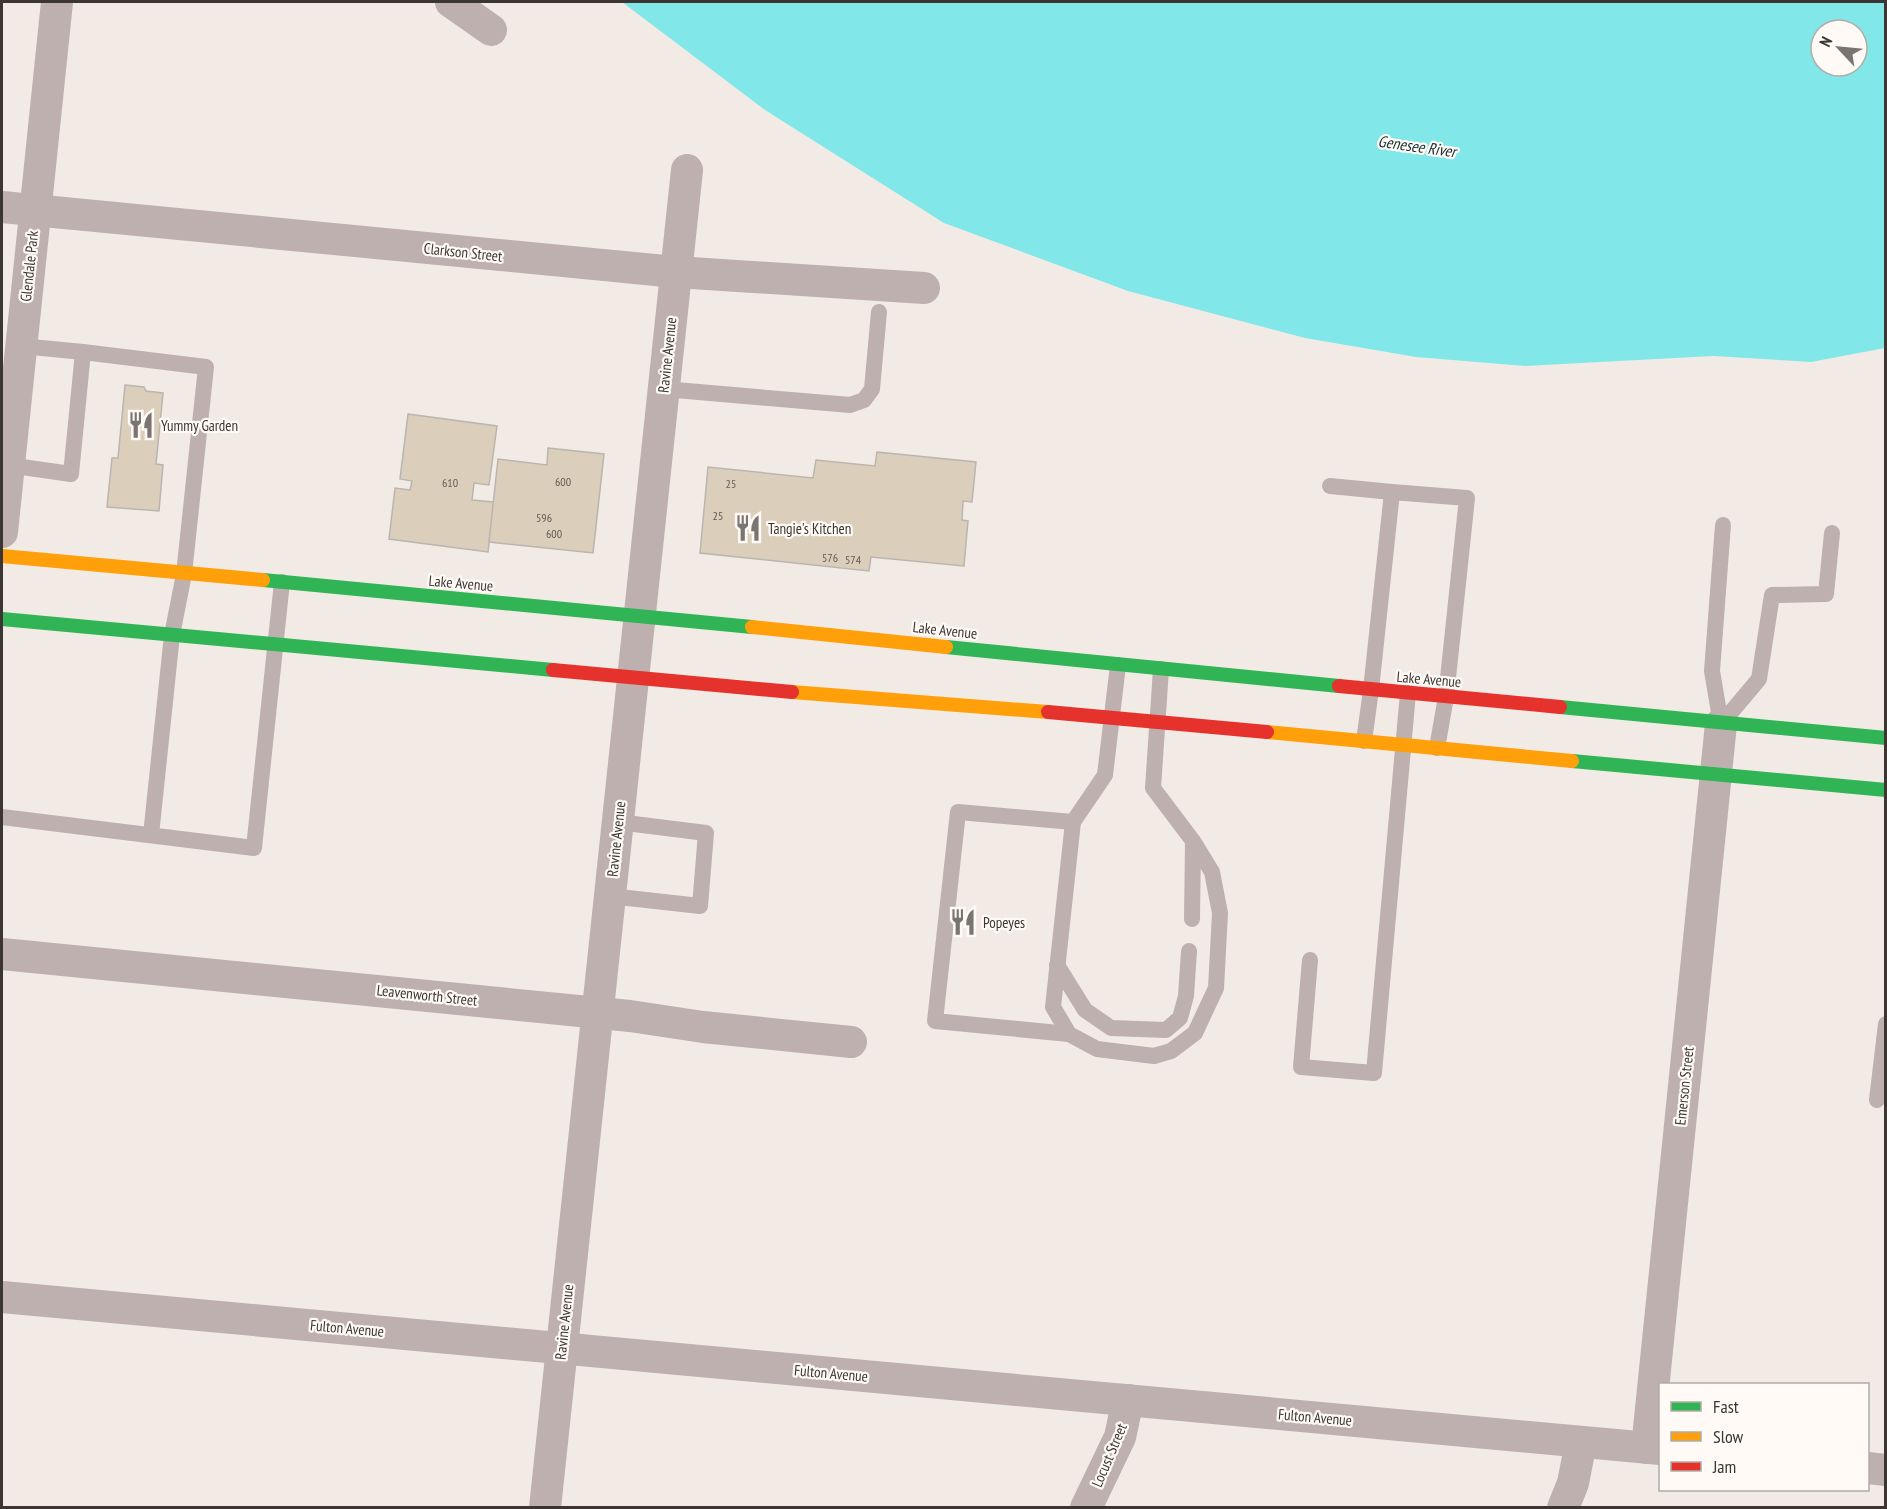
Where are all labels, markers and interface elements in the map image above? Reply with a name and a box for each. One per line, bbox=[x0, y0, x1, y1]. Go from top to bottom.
north arrow bbox=[1809, 18, 1869, 78]
text: N bbox=[1815, 33, 1836, 50]
water label: Genesee River bbox=[1377, 131, 1460, 162]
street label: Glendale Park bbox=[16, 229, 42, 302]
street label: Clarkson Street bbox=[423, 238, 503, 266]
street label: Ravine Avenue bbox=[654, 316, 680, 394]
restaurant icon: Yummy Garden bbox=[126, 410, 156, 440]
place label: Yummy Garden bbox=[161, 416, 238, 435]
house number: 600 bbox=[555, 474, 571, 489]
house number: 610 bbox=[442, 475, 458, 490]
house number: 25 bbox=[726, 476, 736, 491]
house number: 25 bbox=[713, 508, 723, 523]
house number: 596 bbox=[536, 510, 552, 525]
restaurant icon: Tangie's Kitchen bbox=[733, 513, 763, 543]
place label: Tangie's Kitchen bbox=[768, 519, 851, 538]
house number: 600 bbox=[546, 526, 562, 541]
house number: 576 bbox=[822, 550, 838, 565]
house number: 574 bbox=[845, 552, 862, 567]
street label: Lake Avenue bbox=[428, 571, 494, 595]
street label: Lake Avenue bbox=[912, 617, 978, 643]
street label: Lake Avenue bbox=[1396, 667, 1462, 691]
street label: Ravine Avenue bbox=[603, 800, 629, 878]
restaurant icon: Popeyes bbox=[948, 907, 978, 937]
place label: Popeyes bbox=[983, 913, 1025, 932]
street label: Leavenworth Street bbox=[376, 980, 478, 1010]
street label: Emerson Street bbox=[1670, 1046, 1698, 1126]
street label: Ravine Avenue bbox=[551, 1283, 577, 1361]
street label: Fulton Avenue bbox=[309, 1315, 385, 1341]
street label: Fulton Avenue bbox=[793, 1360, 869, 1386]
legend bbox=[1659, 1383, 1869, 1491]
text: Fast bbox=[1713, 1395, 1739, 1418]
street label: Fulton Avenue bbox=[1277, 1404, 1353, 1430]
street label: Locust Street bbox=[1087, 1420, 1131, 1490]
text: Slow bbox=[1713, 1425, 1744, 1448]
text: Jam bbox=[1712, 1455, 1736, 1478]

